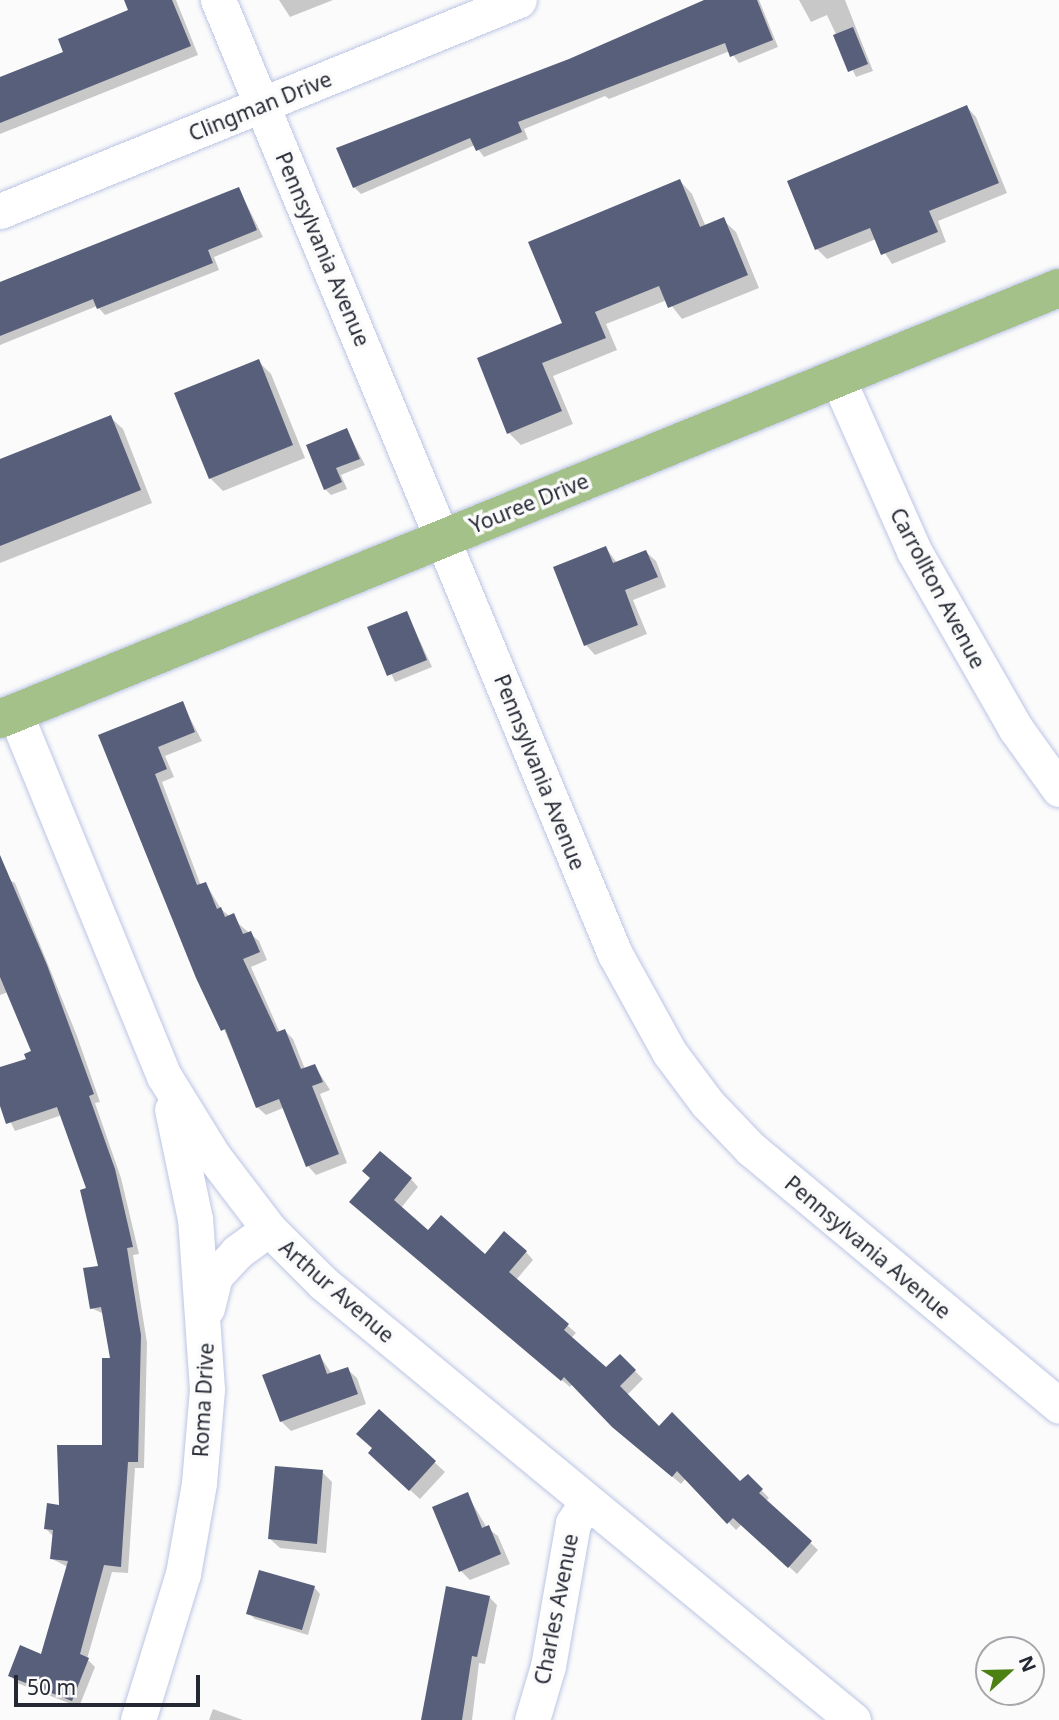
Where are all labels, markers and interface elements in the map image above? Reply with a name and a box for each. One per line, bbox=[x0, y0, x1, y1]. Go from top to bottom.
street label: Clingman Drive bbox=[185, 66, 335, 146]
street label: Pennsylvania Avenue bbox=[271, 148, 375, 350]
street label: Youree Drive bbox=[466, 468, 592, 538]
street label: Carrollton Avenue bbox=[885, 504, 991, 672]
street label: Pennsylvania Avenue bbox=[489, 671, 591, 873]
street label: Pennsylvania Avenue bbox=[780, 1170, 956, 1324]
street label: Arthur Avenue bbox=[275, 1234, 399, 1348]
street label: Roma Drive bbox=[187, 1342, 219, 1458]
street label: Charles Avenue bbox=[529, 1531, 583, 1687]
north arrow bbox=[975, 1636, 1045, 1706]
text: N bbox=[1013, 1652, 1043, 1676]
scale bar bbox=[18, 1660, 203, 1704]
text: 50 m bbox=[27, 1673, 76, 1701]

